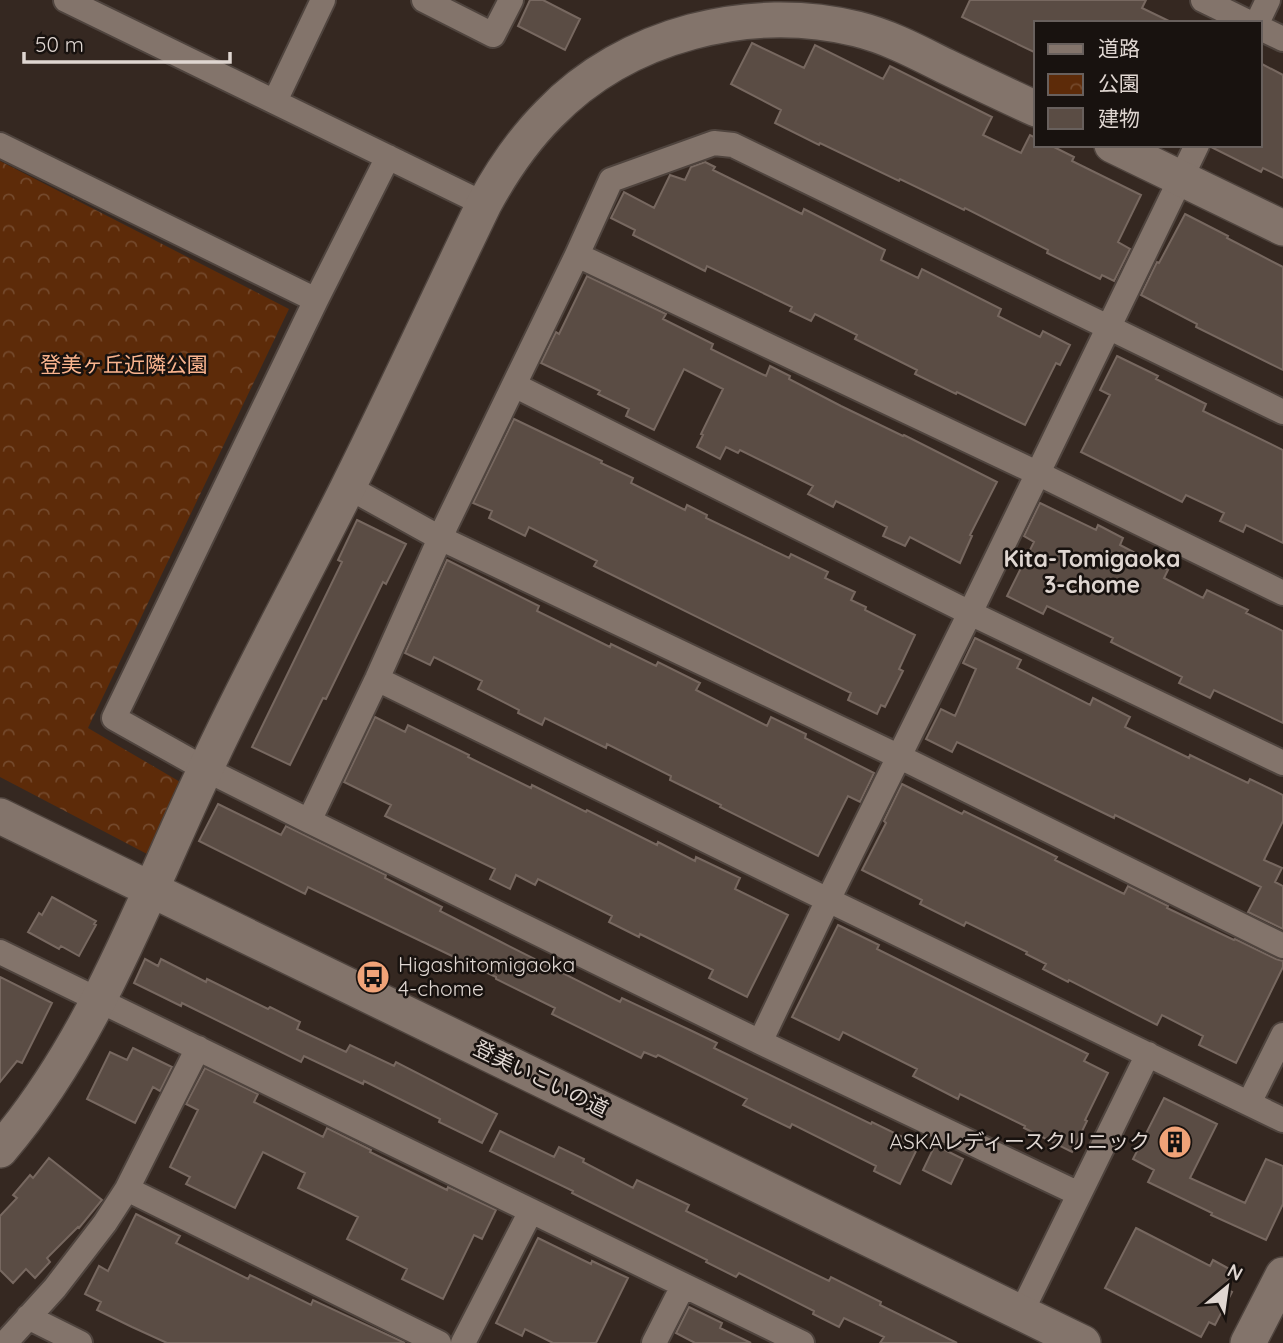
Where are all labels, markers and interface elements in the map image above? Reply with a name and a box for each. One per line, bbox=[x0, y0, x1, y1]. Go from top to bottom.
scale bar bbox=[24, 21, 231, 65]
legend bbox=[1034, 21, 1262, 147]
text: 50 m bbox=[35, 31, 84, 57]
text: 道路 bbox=[1098, 35, 1140, 61]
text: 公園 bbox=[1098, 70, 1140, 96]
text: 建物 bbox=[1098, 105, 1140, 131]
park label: 登美ヶ丘近隣公園 bbox=[40, 351, 208, 377]
district label: Kita-Tomigaoka 3-chome bbox=[1004, 544, 1180, 599]
place label: Higashitomigaoka 4-chome bbox=[398, 951, 575, 1001]
bus stop icon: Higashitomigaoka 4-chome bbox=[354, 958, 392, 996]
street label: 登美いこいの道 bbox=[470, 1034, 613, 1122]
building icon: ASKAレディースクリニック bbox=[1156, 1123, 1194, 1161]
place label: ASKAレディースクリニック bbox=[889, 1128, 1150, 1154]
north arrow bbox=[1192, 1252, 1262, 1322]
text: N bbox=[1223, 1258, 1247, 1286]

